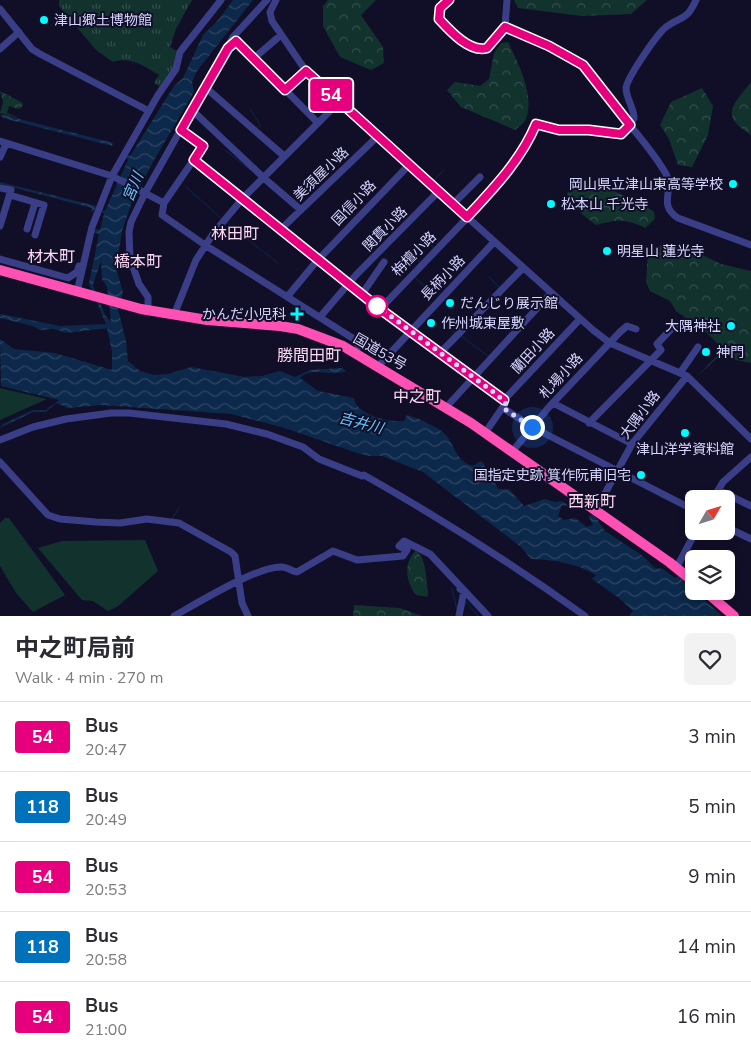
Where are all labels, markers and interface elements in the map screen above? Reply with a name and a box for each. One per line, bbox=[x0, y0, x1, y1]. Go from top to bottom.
place label: 津山郷土博物館 bbox=[54, 11, 152, 30]
marker: 津山郷土博物館 bbox=[38, 14, 50, 26]
line badge: 54 bbox=[308, 79, 354, 111]
text: 54 bbox=[320, 83, 342, 107]
street label: 美須屋小路 bbox=[289, 143, 353, 205]
water label: 宮川 bbox=[118, 167, 149, 205]
place label: 岡山県立津山東高等学校 bbox=[569, 175, 723, 194]
street label: 国信小路 bbox=[328, 176, 380, 230]
marker: 岡山県立津山東高等学校 bbox=[727, 178, 739, 190]
place label: 松本山 千光寺 bbox=[561, 195, 649, 214]
marker: 松本山 千光寺 bbox=[545, 198, 557, 210]
street label: 関貫小路 bbox=[358, 202, 412, 256]
district label: 林田町 bbox=[211, 223, 259, 245]
street label: 栴檀小路 bbox=[387, 227, 441, 281]
place label: 明星山 蓮光寺 bbox=[617, 242, 705, 261]
marker: 明星山 蓮光寺 bbox=[601, 245, 613, 257]
district label: 材木町 bbox=[27, 246, 75, 268]
district label: 橋本町 bbox=[114, 251, 162, 273]
street label: 長柄小路 bbox=[417, 251, 469, 305]
place label: だんじり展示館 bbox=[460, 294, 558, 313]
unlabelled marker bbox=[366, 295, 388, 317]
marker: だんじり展示館 bbox=[444, 297, 456, 309]
place label: かんだ小児科 bbox=[202, 305, 286, 324]
marker: かんだ小児科 bbox=[290, 307, 304, 321]
place label: 作州城東屋敷 bbox=[441, 314, 525, 333]
marker: 作州城東屋敷 bbox=[425, 317, 437, 329]
place label: 大隅神社 bbox=[665, 317, 721, 336]
marker: 大隅神社 bbox=[725, 320, 737, 332]
street label: 蘭田小路 bbox=[507, 324, 559, 378]
street label: 国道53号 bbox=[350, 329, 410, 375]
place label: 神門 bbox=[716, 343, 744, 362]
district label: 勝間田町 bbox=[277, 345, 341, 367]
marker: 神門 bbox=[700, 346, 712, 358]
street label: 札場小路 bbox=[535, 349, 587, 403]
district label: 中之町 bbox=[393, 386, 441, 408]
street label: 大隅小路 bbox=[616, 387, 664, 443]
water label: 吉井川 bbox=[337, 408, 387, 439]
your location bbox=[520, 415, 545, 440]
marker: 津山洋学資料館 bbox=[679, 427, 691, 439]
place label: 津山洋学資料館 bbox=[636, 440, 734, 459]
place label: 国指定史跡 箕作阮甫旧宅 bbox=[473, 466, 631, 485]
marker: 国指定史跡 箕作阮甫旧宅 bbox=[635, 469, 647, 481]
north arrow bbox=[685, 490, 735, 540]
map controls bbox=[685, 490, 735, 600]
district label: 西新町 bbox=[568, 491, 616, 513]
button: layers bbox=[685, 550, 735, 600]
text: 中之町局前 bbox=[15, 632, 135, 664]
button: heart bbox=[684, 633, 736, 685]
text: Walk · 4 min · 270 m bbox=[15, 667, 163, 689]
text: Bus bbox=[85, 713, 118, 739]
text: 3 min bbox=[688, 724, 736, 750]
text: 54 bbox=[32, 725, 53, 749]
text: 20:47 bbox=[85, 739, 127, 761]
text: Bus bbox=[85, 783, 118, 809]
text: 5 min bbox=[688, 794, 736, 820]
text: 118 bbox=[26, 795, 59, 819]
text: 20:49 bbox=[85, 809, 127, 831]
text: Bus bbox=[85, 853, 118, 879]
text: 9 min bbox=[688, 864, 736, 890]
text: 54 bbox=[32, 865, 53, 889]
text: 20:53 bbox=[85, 879, 127, 901]
text: Bus bbox=[85, 923, 118, 949]
text: 14 min bbox=[677, 934, 736, 960]
text: 118 bbox=[26, 935, 59, 959]
text: 20:58 bbox=[85, 949, 127, 971]
text: Bus bbox=[85, 993, 118, 1019]
text: 16 min bbox=[677, 1004, 736, 1030]
text: 54 bbox=[32, 1005, 53, 1029]
text: 21:00 bbox=[85, 1019, 127, 1041]

